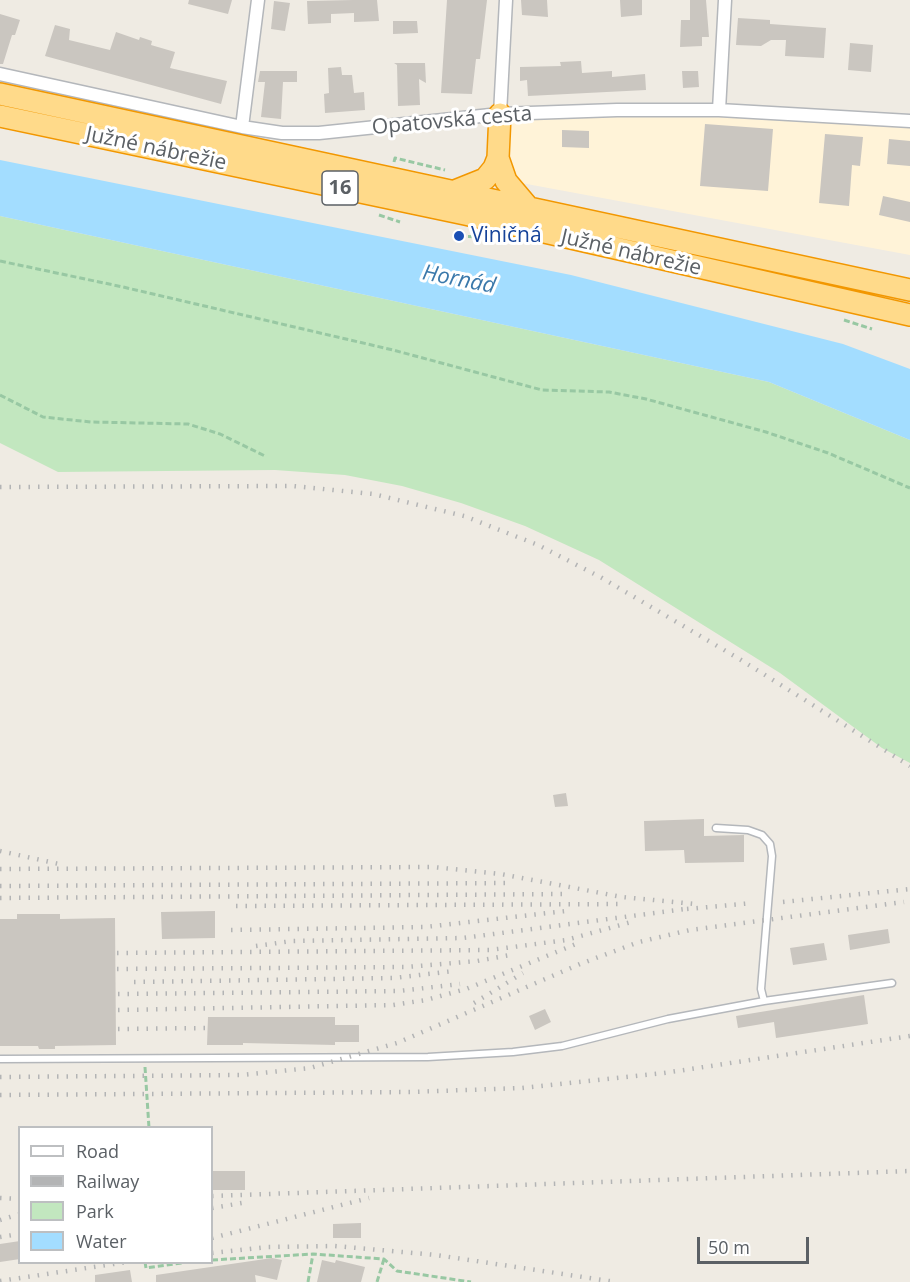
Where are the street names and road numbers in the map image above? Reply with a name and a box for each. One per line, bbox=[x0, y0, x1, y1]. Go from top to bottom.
street label: Opatovská cesta bbox=[371, 101, 533, 141]
street label: Južné nábrežie bbox=[83, 122, 229, 176]
road number: 16 bbox=[322, 171, 358, 205]
street label: Južné nábrežie bbox=[558, 225, 704, 281]

